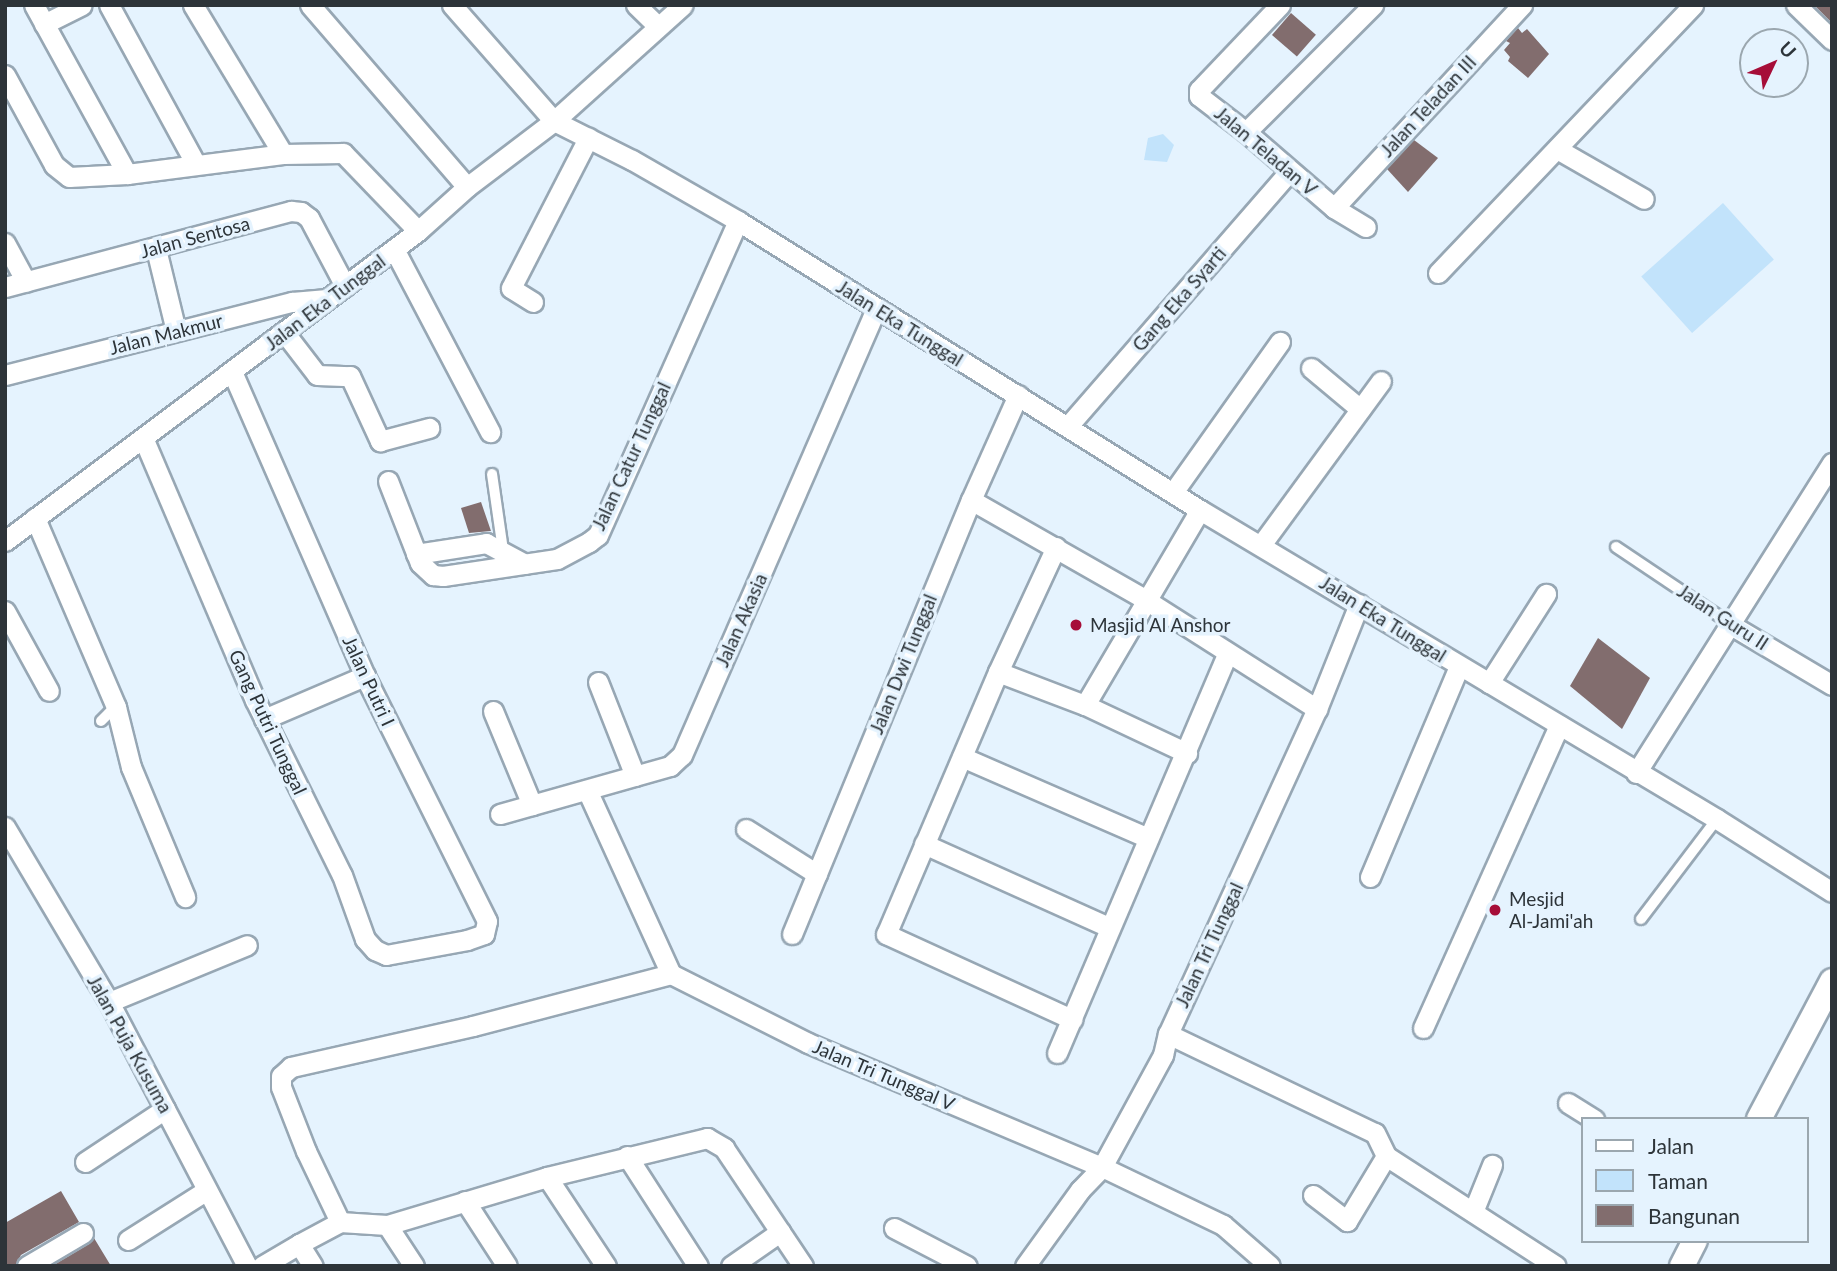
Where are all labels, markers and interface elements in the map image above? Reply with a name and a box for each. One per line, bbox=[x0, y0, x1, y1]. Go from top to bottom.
north arrow bbox=[1739, 28, 1809, 98]
text: U bbox=[1775, 36, 1801, 63]
street label: Jalan Teladan III bbox=[1375, 50, 1481, 162]
street label: Jalan Teladan V bbox=[1210, 101, 1322, 201]
street label: Jalan Sentosa bbox=[138, 211, 252, 263]
street label: Gang Eka Syarti bbox=[1127, 242, 1231, 356]
street label: Jalan Eka Tunggal bbox=[260, 249, 390, 355]
street label: Jalan Eka Tunggal bbox=[832, 275, 968, 371]
street label: Jalan Makmur bbox=[107, 309, 225, 359]
street label: Jalan Catur Tunggal bbox=[586, 378, 676, 534]
street label: Jalan Akasia bbox=[710, 569, 772, 671]
street label: Jalan Eka Tunggal bbox=[1315, 571, 1451, 667]
street label: Jalan Guru II bbox=[1673, 579, 1773, 655]
street label: Jalan Dwi Tunggal bbox=[864, 590, 942, 738]
place label: Masjid Al Anshor bbox=[1090, 614, 1232, 636]
marker: Masjid Al Anshor bbox=[1068, 617, 1084, 633]
street label: Jalan Putri I bbox=[338, 632, 400, 730]
street label: Gang Putri Tunggal bbox=[224, 646, 312, 798]
street label: Jalan Tri Tunggal bbox=[1170, 879, 1248, 1011]
place label: Mesjid Al-Jami'ah bbox=[1509, 888, 1593, 932]
marker: Mesjid Al-Jami'ah bbox=[1487, 902, 1503, 918]
street label: Jalan Puja Kusuma bbox=[83, 971, 177, 1117]
street label: Jalan Tri Tunggal V bbox=[809, 1034, 959, 1116]
legend bbox=[1582, 1117, 1809, 1243]
text: Jalan bbox=[1648, 1133, 1694, 1158]
text: Taman bbox=[1648, 1168, 1708, 1193]
text: Bangunan bbox=[1648, 1203, 1740, 1228]

